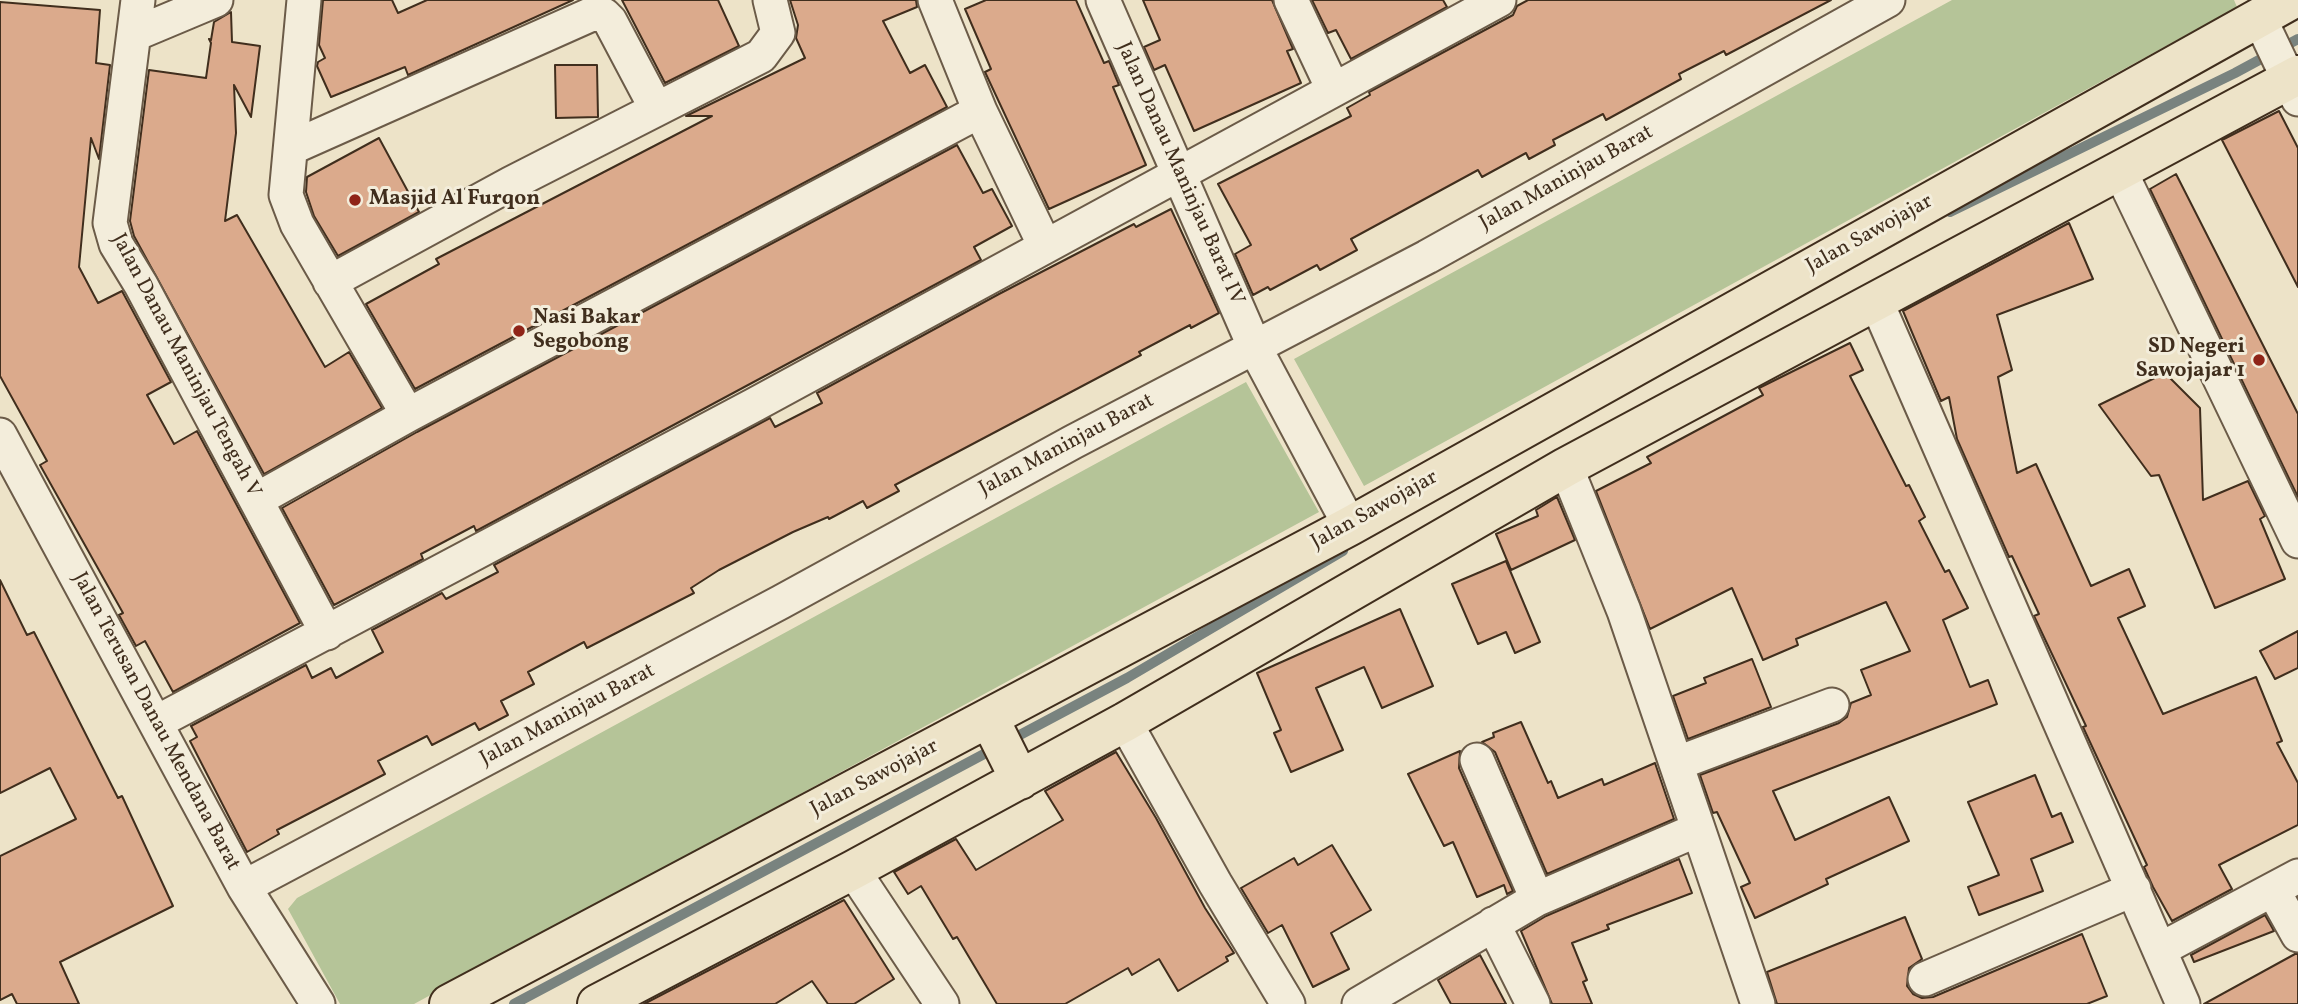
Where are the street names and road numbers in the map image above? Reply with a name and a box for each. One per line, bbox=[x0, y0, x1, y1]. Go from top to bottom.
street label: Jalan Danau Maninjau Barat IV bbox=[1109, 39, 1249, 309]
street label: Jalan Maninjau Barat bbox=[1476, 121, 1658, 237]
street label: Jalan Sawojajar bbox=[1802, 190, 1938, 280]
street label: Jalan Danau Maninjau Tengah V bbox=[105, 230, 265, 502]
street label: Jalan Maninjau Barat bbox=[975, 389, 1159, 503]
street label: Jalan Sawojajar bbox=[1307, 466, 1443, 556]
street label: Jalan Terusan Danau Mendana Barat bbox=[65, 569, 245, 875]
street label: Jalan Maninjau Barat bbox=[476, 659, 660, 773]
street label: Jalan Sawojajar bbox=[807, 735, 943, 823]

